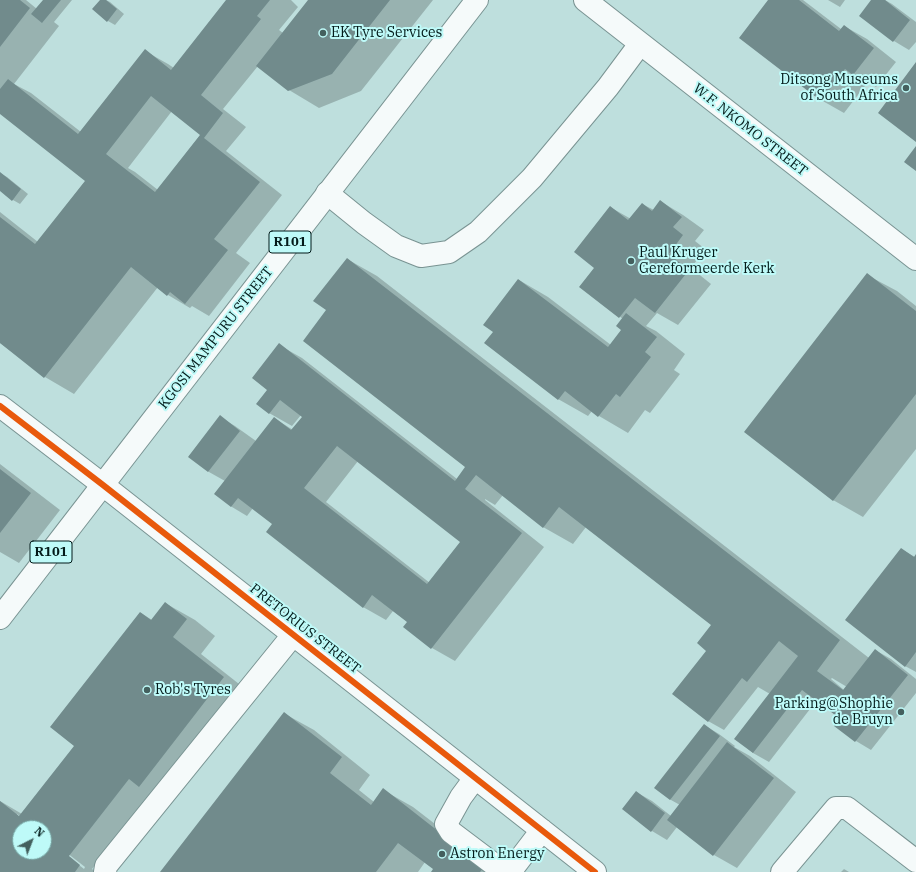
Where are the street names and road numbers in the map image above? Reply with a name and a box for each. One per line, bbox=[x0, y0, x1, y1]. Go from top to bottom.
street label: W.F. NKOMO STREET bbox=[689, 80, 811, 180]
road number: R101 bbox=[269, 231, 311, 253]
street label: KGOSI MAMPURU STREET bbox=[155, 264, 277, 412]
road number: R101 bbox=[30, 541, 72, 563]
street label: PRETORIUS STREET bbox=[246, 581, 364, 677]

